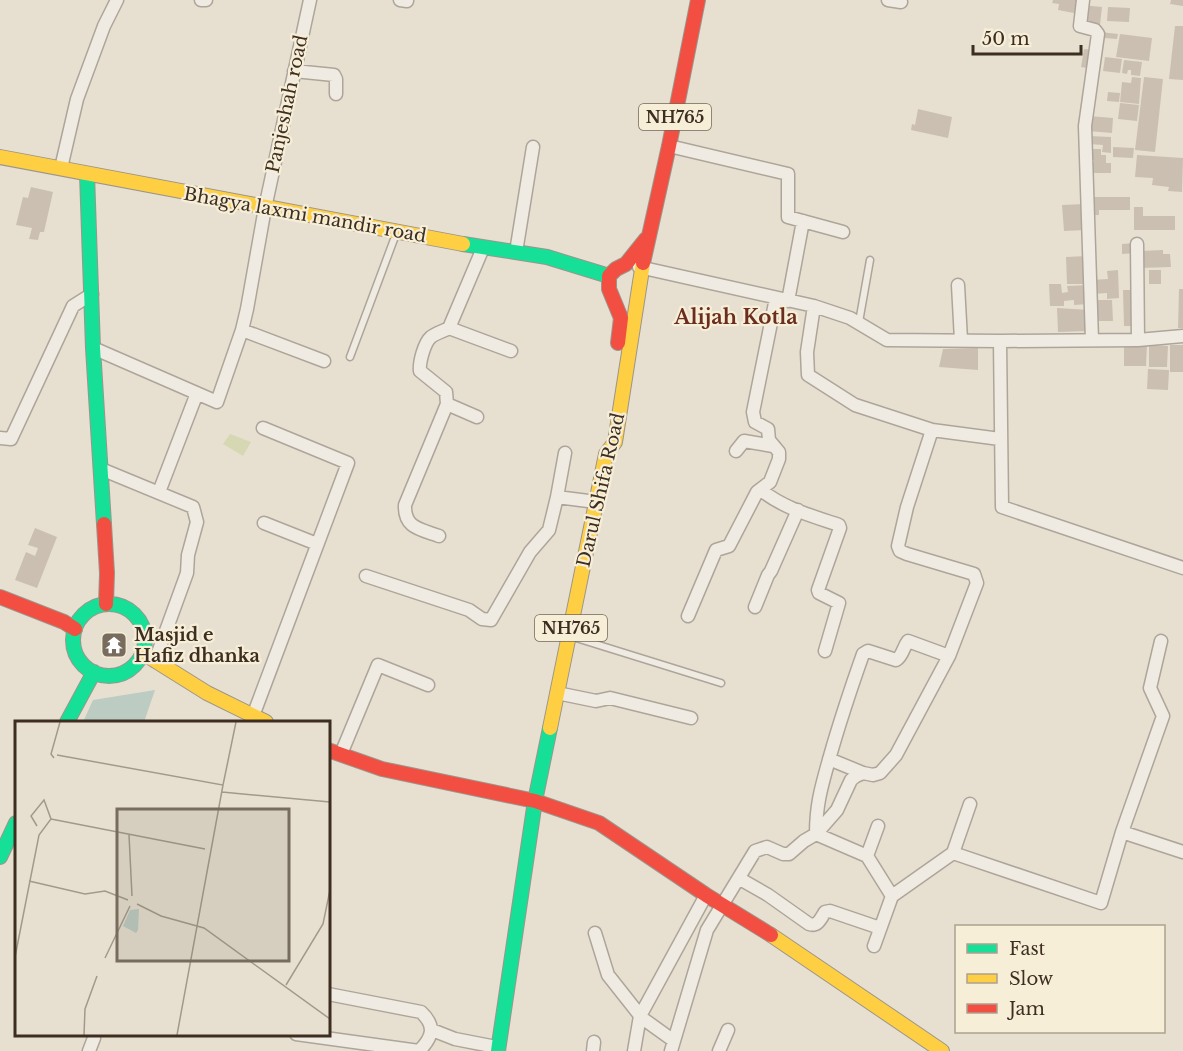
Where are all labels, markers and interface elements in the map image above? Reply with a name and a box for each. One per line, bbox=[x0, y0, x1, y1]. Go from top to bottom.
scale bar bbox=[973, 18, 1081, 56]
text: 50 m bbox=[982, 28, 1030, 50]
street label: Panjeshah road bbox=[262, 33, 312, 175]
road number: NH765 bbox=[639, 104, 711, 130]
street label: Bhagya laxmi mandir road bbox=[182, 183, 428, 247]
district label: Alijah Kotla bbox=[673, 305, 798, 329]
street label: Darul Shifa Road bbox=[573, 411, 629, 569]
road number: NH765 bbox=[535, 615, 607, 641]
place label: Masjid e Hafiz dhanka bbox=[134, 624, 261, 667]
temple icon: Masjid e Hafiz dhanka bbox=[99, 630, 129, 660]
inset map bbox=[15, 721, 330, 1036]
legend bbox=[955, 925, 1165, 1033]
text: Fast bbox=[1009, 938, 1046, 960]
text: Slow bbox=[1009, 968, 1054, 990]
text: Jam bbox=[1007, 998, 1045, 1020]

